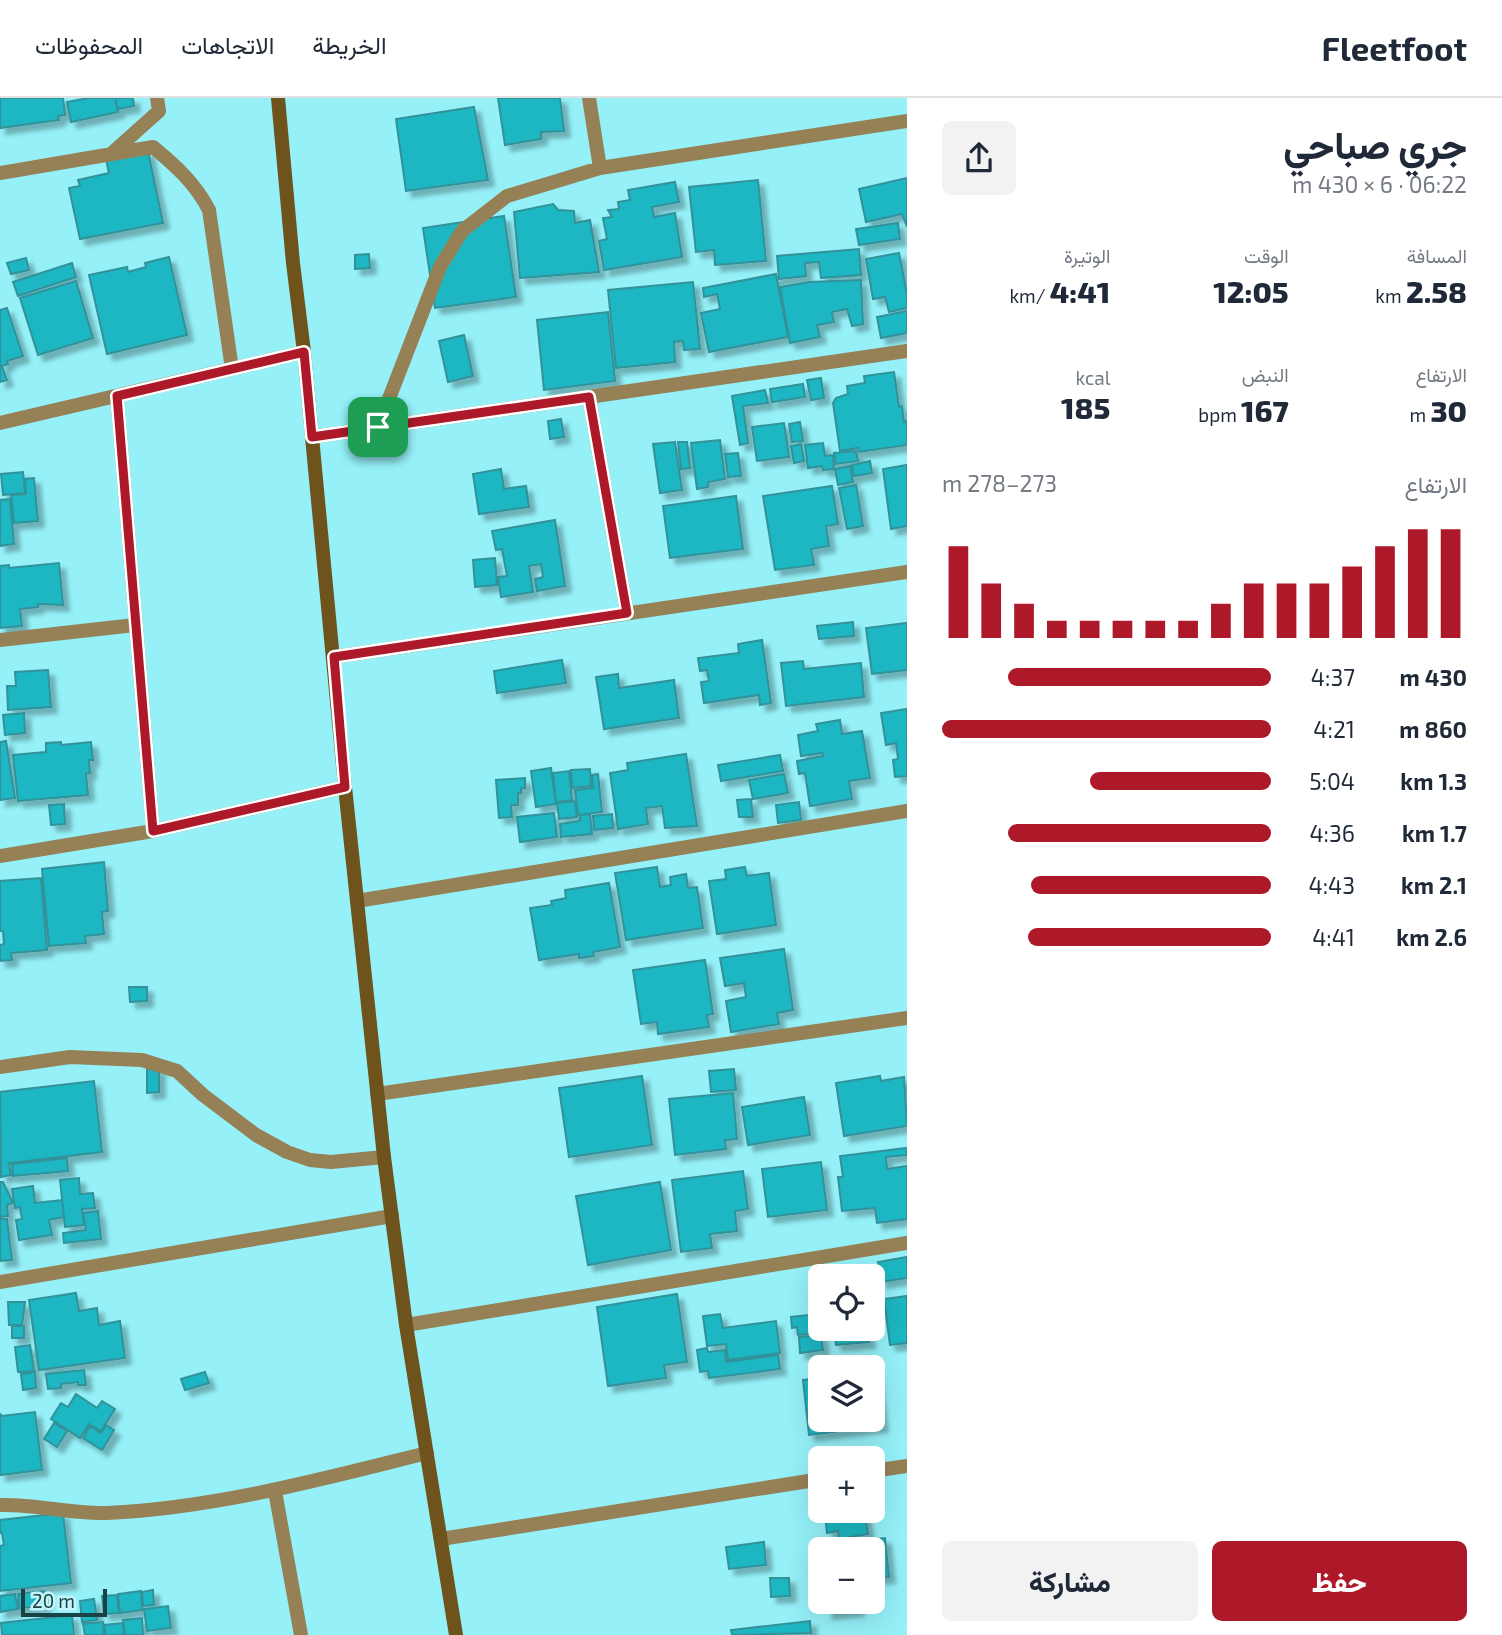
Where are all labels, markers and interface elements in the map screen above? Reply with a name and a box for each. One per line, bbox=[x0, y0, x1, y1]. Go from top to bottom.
text: Fleetfoot bbox=[1322, 28, 1467, 68]
text: المحفوظات bbox=[35, 30, 143, 59]
text: الاتجاهات bbox=[181, 30, 274, 59]
text: الخريطة bbox=[312, 30, 387, 59]
button: share bbox=[942, 121, 1016, 195]
text: جري صباحي bbox=[1283, 121, 1467, 167]
text: 06:22 · 6 × 430 m bbox=[1292, 170, 1467, 198]
text: الوتيرة bbox=[1064, 244, 1110, 267]
text: الوقت bbox=[1244, 244, 1289, 267]
text: المسافة bbox=[1407, 244, 1467, 267]
text: 4:41 bbox=[1050, 273, 1110, 309]
text: 12:05 bbox=[1213, 273, 1289, 309]
text: 2.58 bbox=[1406, 273, 1467, 309]
text: /km bbox=[1009, 284, 1050, 307]
text: km bbox=[1375, 284, 1406, 307]
text: النبض bbox=[1242, 363, 1289, 386]
text: الارتفاع bbox=[1415, 363, 1467, 386]
text: kcal bbox=[1076, 366, 1110, 389]
text: 185 bbox=[1061, 389, 1110, 425]
text: 167 bbox=[1241, 392, 1289, 428]
text: 30 bbox=[1430, 392, 1467, 428]
pin bbox=[348, 397, 408, 457]
text: bpm bbox=[1198, 403, 1241, 426]
text: m bbox=[1410, 403, 1430, 426]
icon: arrive bbox=[359, 408, 397, 446]
text: 273–278 m bbox=[942, 469, 1057, 497]
text: الارتفاع bbox=[1405, 470, 1467, 498]
text: 4:37 bbox=[1311, 663, 1355, 691]
text: 430 m bbox=[1400, 663, 1467, 691]
text: 4:21 bbox=[1313, 715, 1355, 743]
text: 860 m bbox=[1399, 715, 1467, 743]
text: 5:04 bbox=[1309, 767, 1355, 795]
text: 1.3 km bbox=[1400, 767, 1467, 795]
text: 4:36 bbox=[1309, 819, 1355, 847]
text: 1.7 km bbox=[1402, 819, 1467, 847]
text: 4:43 bbox=[1308, 871, 1355, 899]
text: 2.1 km bbox=[1401, 871, 1467, 899]
text: 4:41 bbox=[1312, 923, 1355, 951]
text: 2.6 km bbox=[1396, 923, 1467, 951]
map controls bbox=[808, 1264, 885, 1614]
button: locate bbox=[808, 1264, 885, 1341]
button: layers bbox=[808, 1355, 885, 1432]
button: + bbox=[808, 1446, 885, 1523]
button: − bbox=[808, 1537, 885, 1614]
button: مشاركة bbox=[942, 1541, 1198, 1621]
button: حفظ bbox=[1212, 1541, 1467, 1621]
scale bar bbox=[21, 1586, 107, 1618]
text: 20 m bbox=[32, 1589, 75, 1612]

